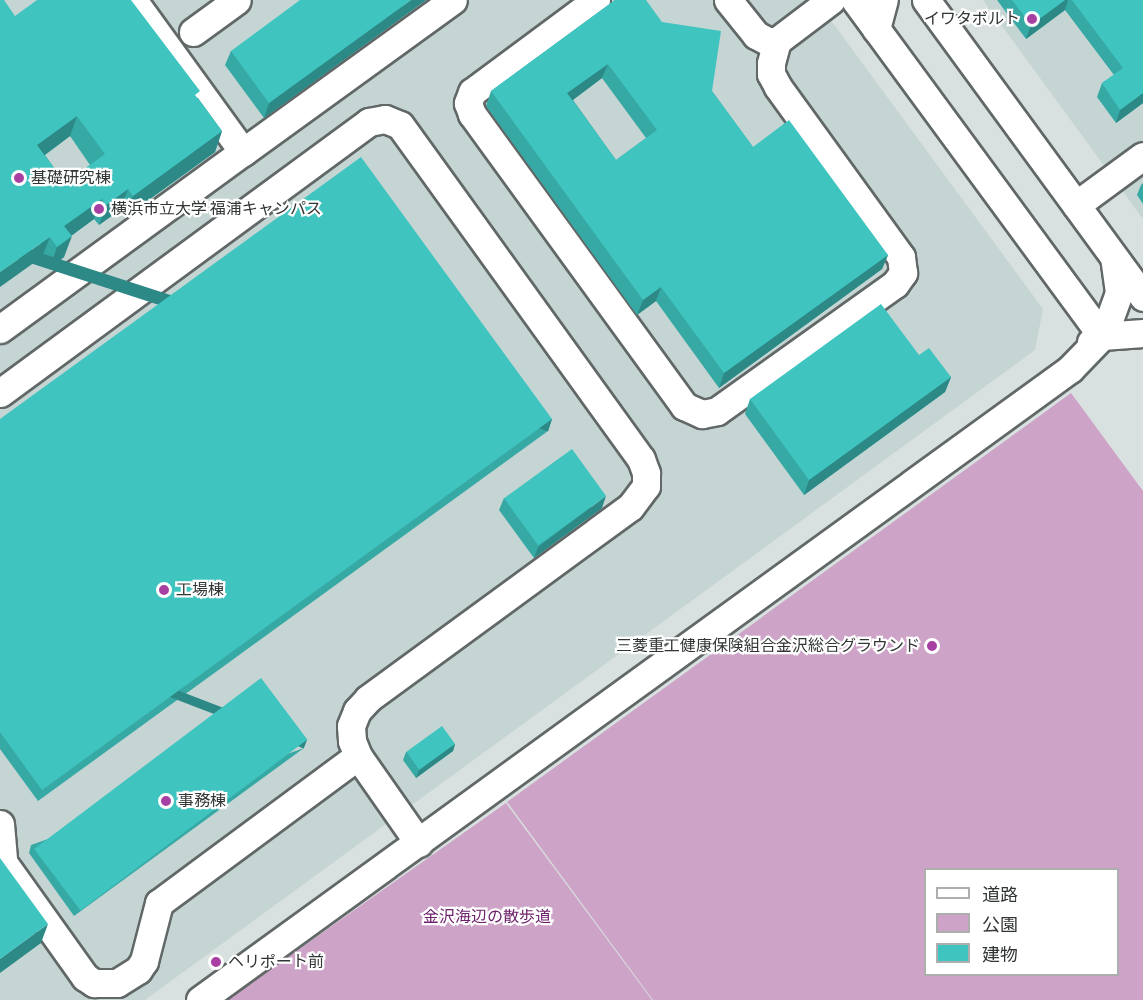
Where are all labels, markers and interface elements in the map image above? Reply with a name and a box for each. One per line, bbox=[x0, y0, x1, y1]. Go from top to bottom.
place label: イワタボルト bbox=[924, 9, 1020, 29]
marker: イワタボルト bbox=[1025, 12, 1039, 26]
place label: 基礎研究棟 bbox=[31, 168, 111, 188]
marker: 基礎研究棟 bbox=[12, 171, 26, 185]
place label: 横浜市立大学 福浦キャンパス bbox=[111, 199, 322, 219]
marker: 横浜市立大学 福浦キャンパス bbox=[92, 202, 106, 216]
place label: 工場棟 bbox=[176, 580, 224, 600]
marker: 工場棟 bbox=[157, 583, 171, 597]
place label: 三菱重工健康保険組合金沢総合グラウンド bbox=[616, 636, 920, 656]
marker: 三菱重工健康保険組合金沢総合グラウンド bbox=[925, 639, 939, 653]
place label: 事務棟 bbox=[178, 791, 226, 811]
marker: 事務棟 bbox=[159, 794, 173, 808]
legend bbox=[924, 868, 1119, 976]
text: 道路 bbox=[982, 887, 1018, 905]
park label: 金沢海辺の散歩道 bbox=[423, 907, 551, 927]
text: 公園 bbox=[982, 917, 1018, 935]
text: 建物 bbox=[982, 947, 1018, 965]
place label: ヘリポート前 bbox=[228, 952, 324, 972]
marker: ヘリポート前 bbox=[209, 955, 223, 969]

